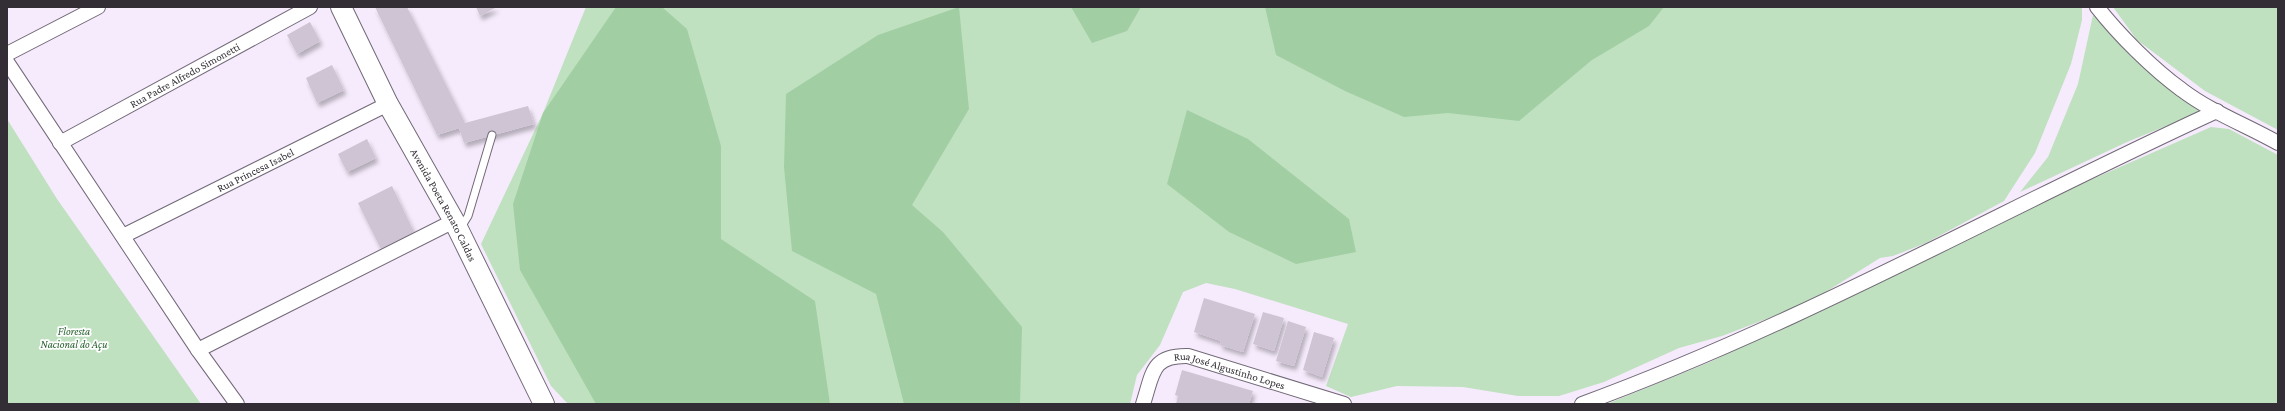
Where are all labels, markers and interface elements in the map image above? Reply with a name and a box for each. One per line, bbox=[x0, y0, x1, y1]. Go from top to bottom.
street label: Rua Padre Alfredo Simonetti bbox=[128, 40, 242, 110]
street label: Rua Princesa Isabel bbox=[215, 146, 296, 194]
street label: Avenida Poeta Renato Caldas bbox=[408, 146, 479, 263]
park label: Floresta Nacional do Açu bbox=[41, 325, 108, 351]
street label: Rua José Algustinho Lopes bbox=[1173, 350, 1287, 392]

